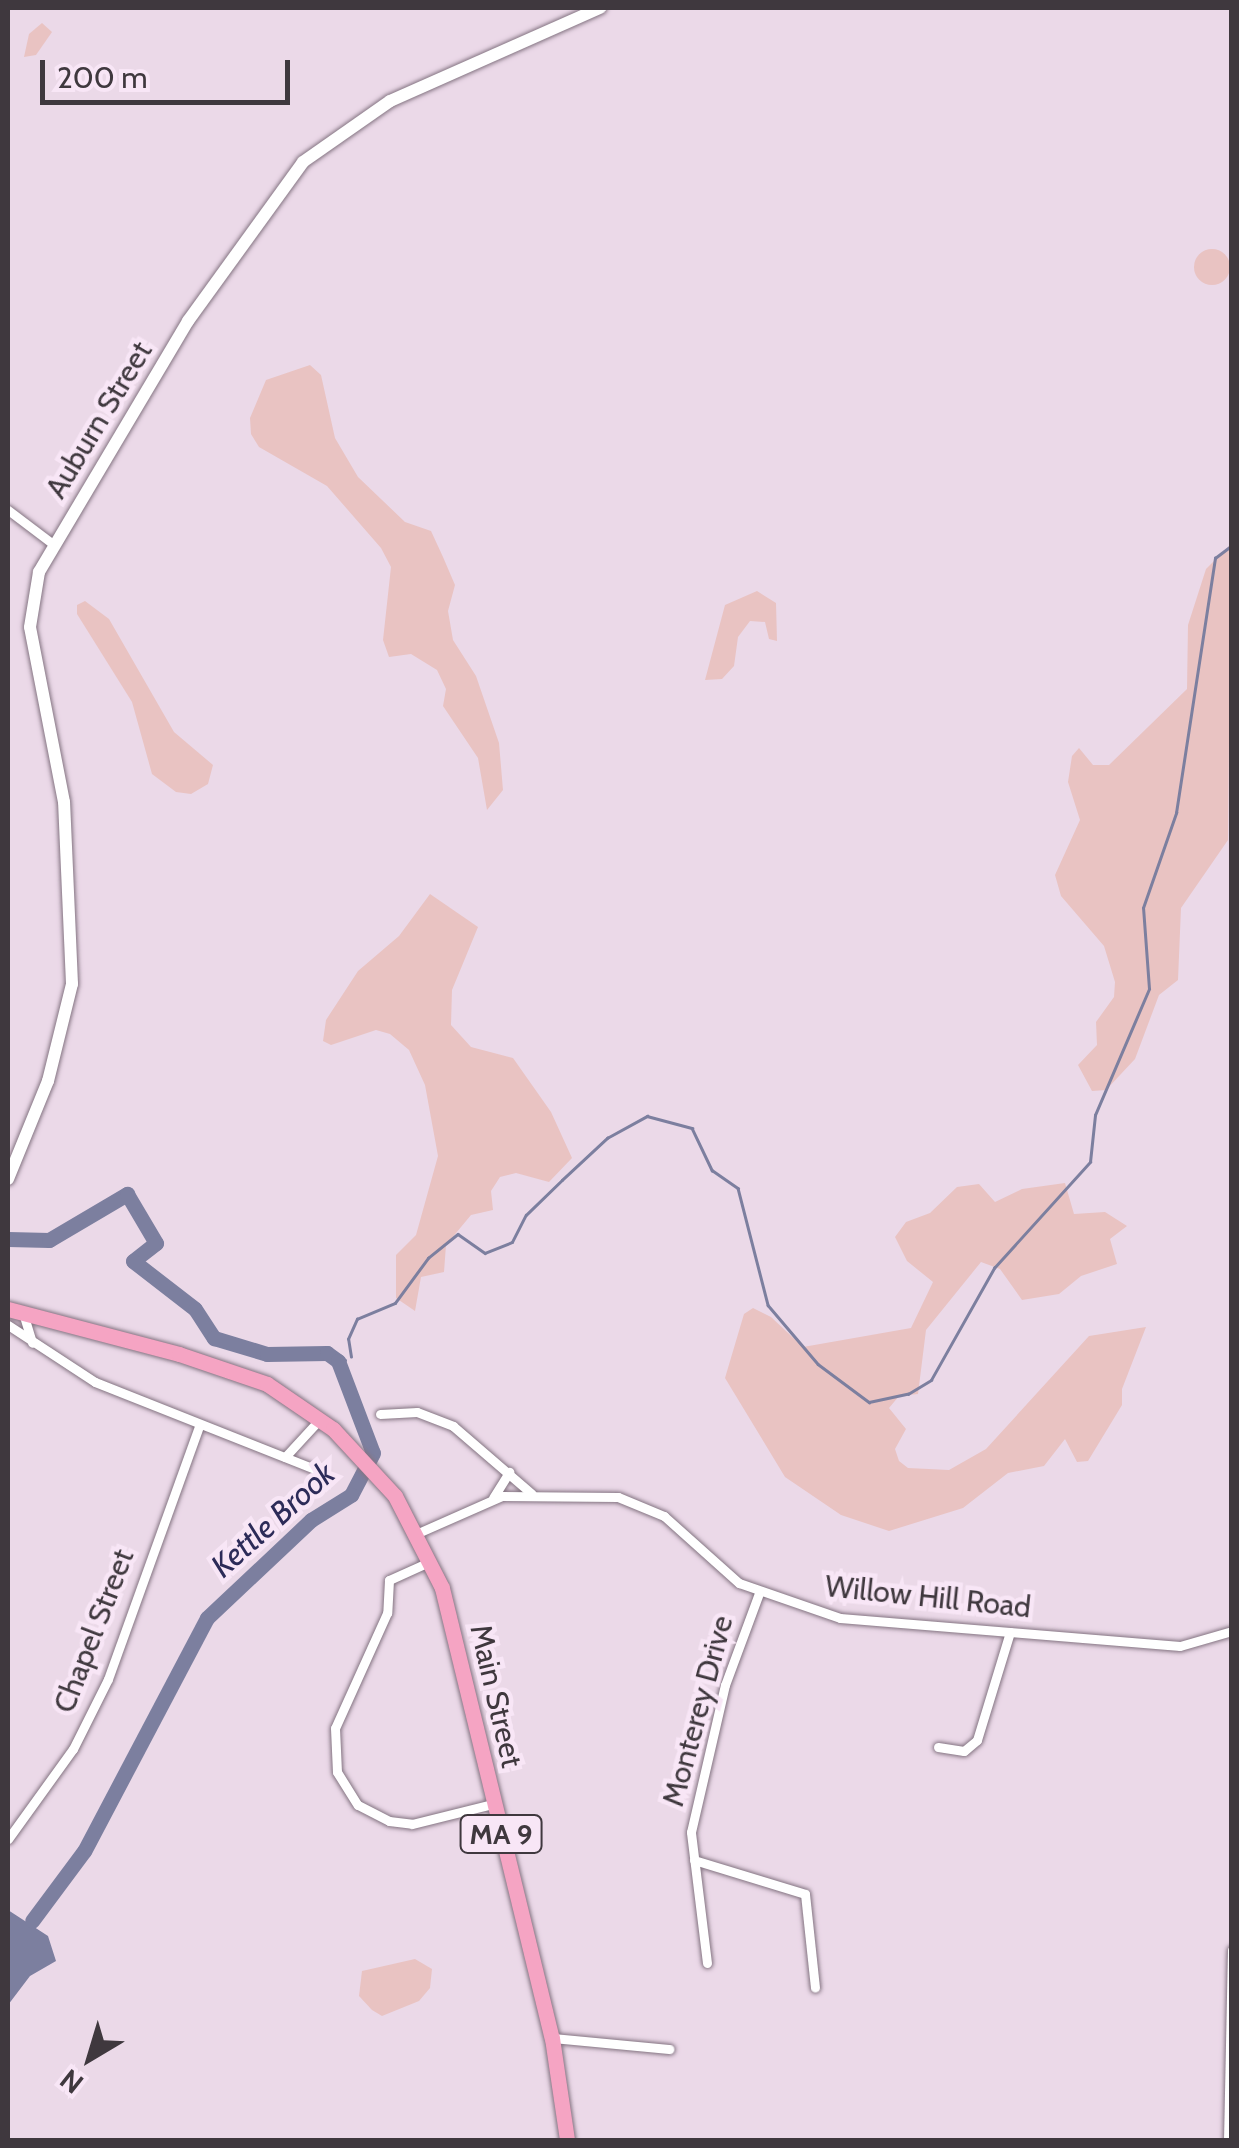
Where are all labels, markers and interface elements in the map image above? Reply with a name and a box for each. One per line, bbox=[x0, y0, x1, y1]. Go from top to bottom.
scale bar bbox=[45, 40, 295, 102]
text: 200 m bbox=[57, 59, 148, 96]
street label: Auburn Street bbox=[38, 335, 160, 505]
water label: Kettle Brook bbox=[203, 1455, 343, 1585]
street label: Chapel Street bbox=[46, 1544, 142, 1718]
street label: Willow Hill Road bbox=[823, 1568, 1033, 1626]
street label: Monterey Drive bbox=[655, 1612, 741, 1810]
street label: Main Street bbox=[462, 1621, 530, 1771]
road number: MA 9 bbox=[458, 1811, 544, 1857]
north arrow bbox=[40, 2008, 140, 2108]
text: N bbox=[53, 2062, 90, 2101]

